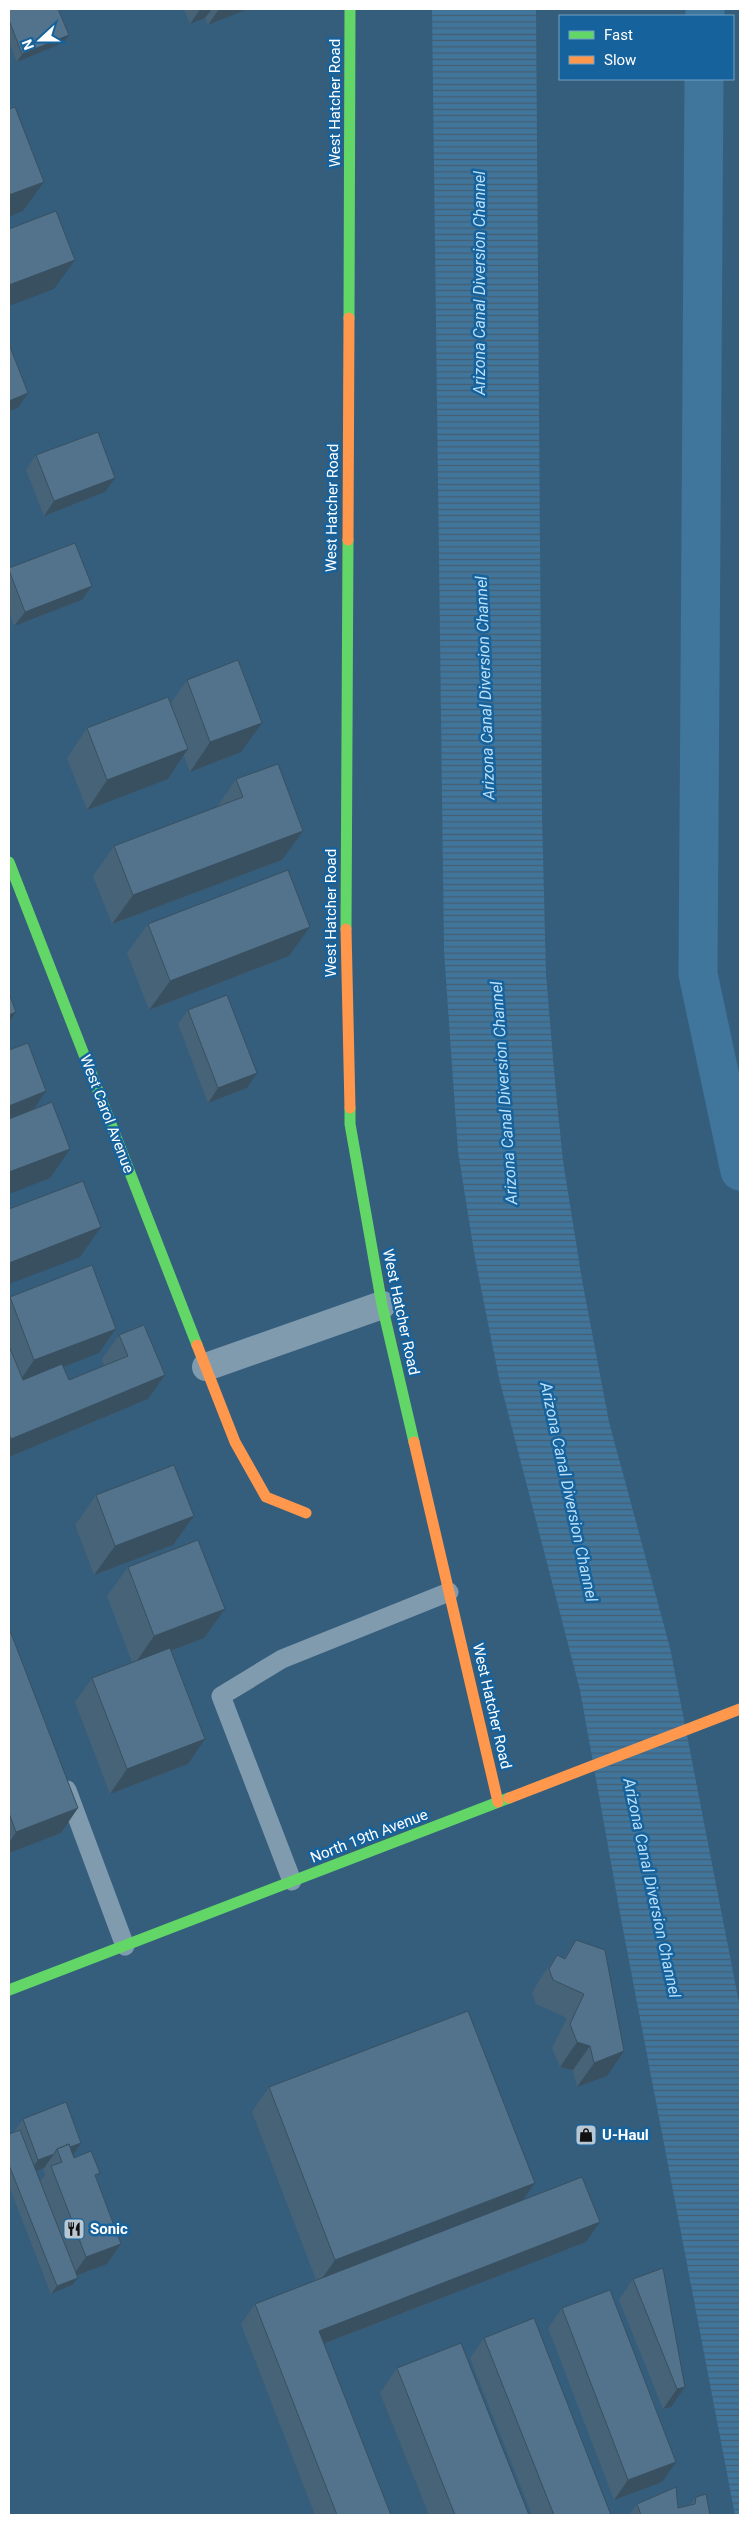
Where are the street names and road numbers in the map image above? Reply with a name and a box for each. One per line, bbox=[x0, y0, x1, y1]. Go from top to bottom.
street label: West Hatcher Road bbox=[326, 39, 344, 167]
street label: West Hatcher Road bbox=[322, 444, 342, 572]
street label: West Hatcher Road bbox=[322, 849, 340, 977]
street label: West Carol Avenue bbox=[76, 1052, 138, 1176]
street label: West Hatcher Road bbox=[379, 1247, 423, 1377]
street label: West Hatcher Road bbox=[469, 1641, 515, 1771]
street label: North 19th Avenue bbox=[308, 1805, 430, 1867]

